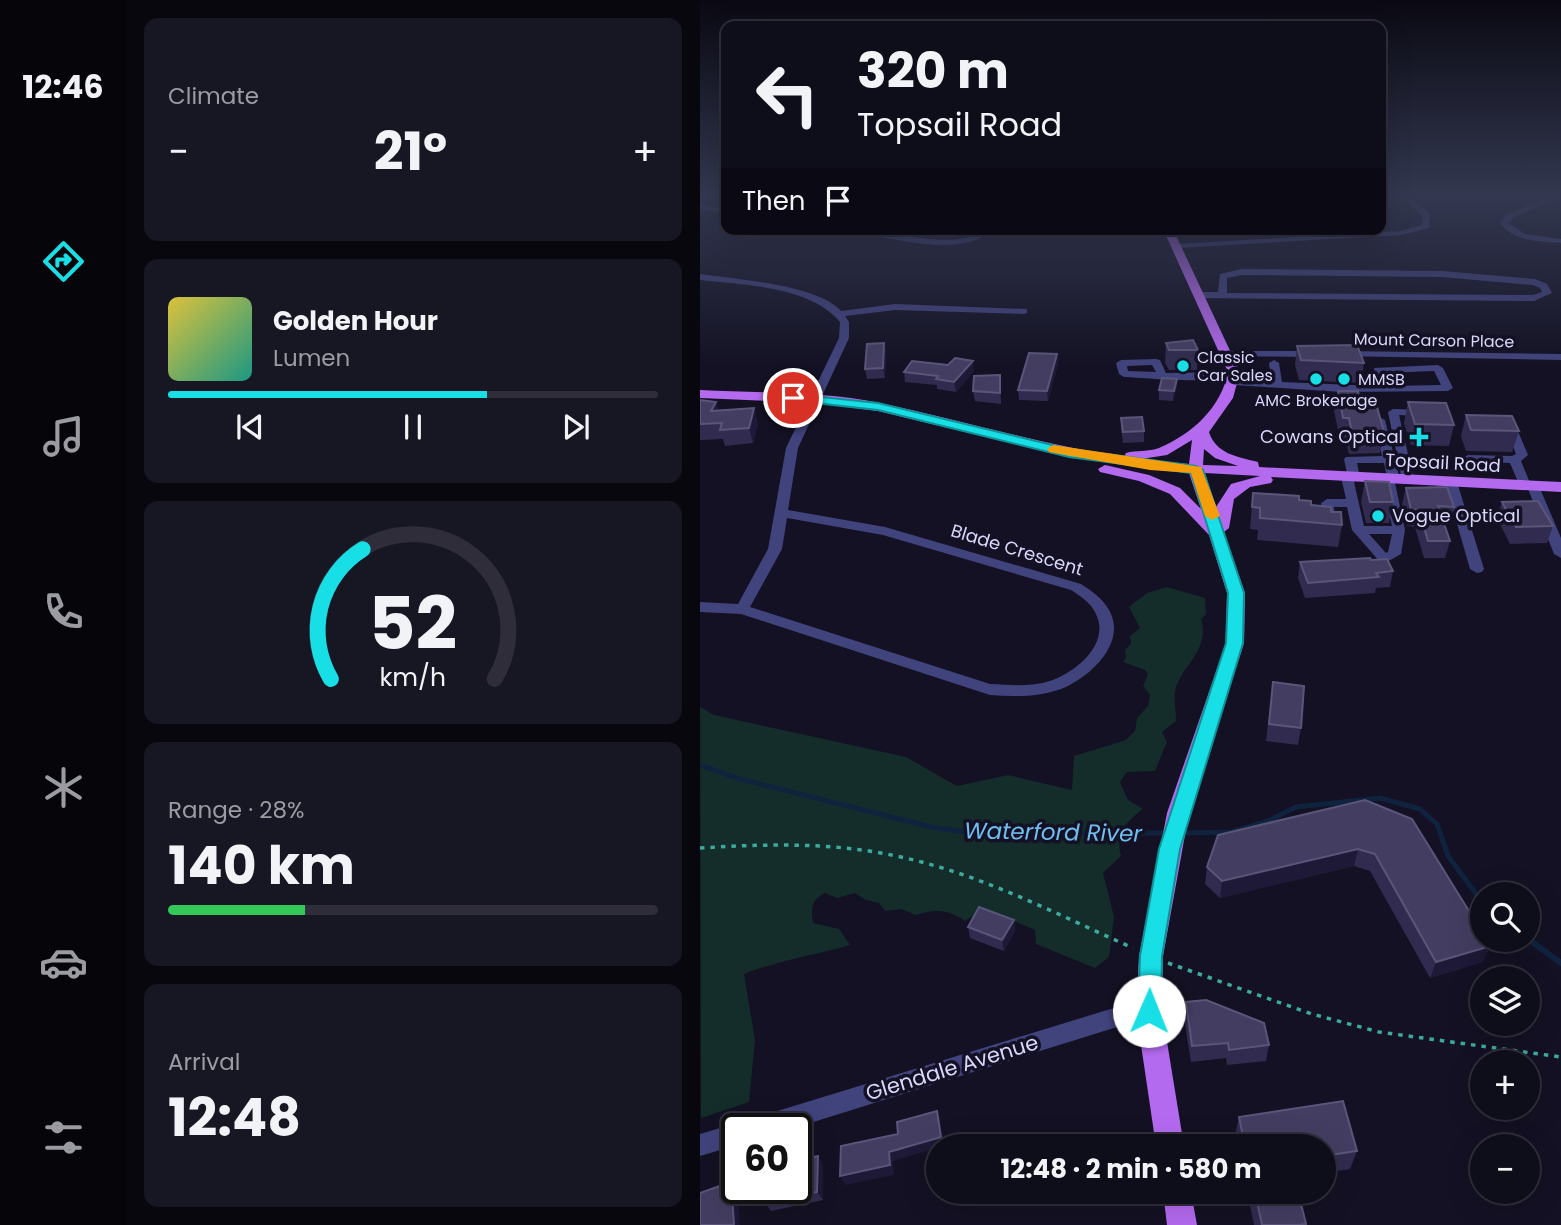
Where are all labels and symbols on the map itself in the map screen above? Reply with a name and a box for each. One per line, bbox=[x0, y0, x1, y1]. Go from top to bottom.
street label: Mount Carson Place bbox=[1354, 328, 1514, 353]
place label: Classic Car Sales bbox=[1197, 346, 1273, 387]
marker: Classic Car Sales bbox=[1175, 358, 1191, 374]
pin bbox=[763, 368, 823, 428]
place label: MMSB bbox=[1358, 368, 1405, 391]
marker: AMC Brokerage bbox=[1308, 371, 1324, 387]
marker: MMSB bbox=[1336, 371, 1352, 387]
place label: AMC Brokerage bbox=[1255, 389, 1378, 412]
place label: Cowans Optical bbox=[1260, 424, 1403, 449]
marker: Cowans Optical bbox=[1409, 427, 1429, 447]
street label: Topsail Road bbox=[1385, 447, 1501, 478]
place label: Vogue Optical bbox=[1392, 503, 1520, 528]
marker: Vogue Optical bbox=[1370, 508, 1386, 524]
street label: Blade Crescent bbox=[948, 518, 1086, 582]
water label: Waterford River bbox=[964, 814, 1144, 850]
position arrow bbox=[1112, 974, 1186, 1048]
street label: Glendale Avenue bbox=[862, 1027, 1042, 1108]
speed limit sign: 60 bbox=[721, 1113, 812, 1204]

